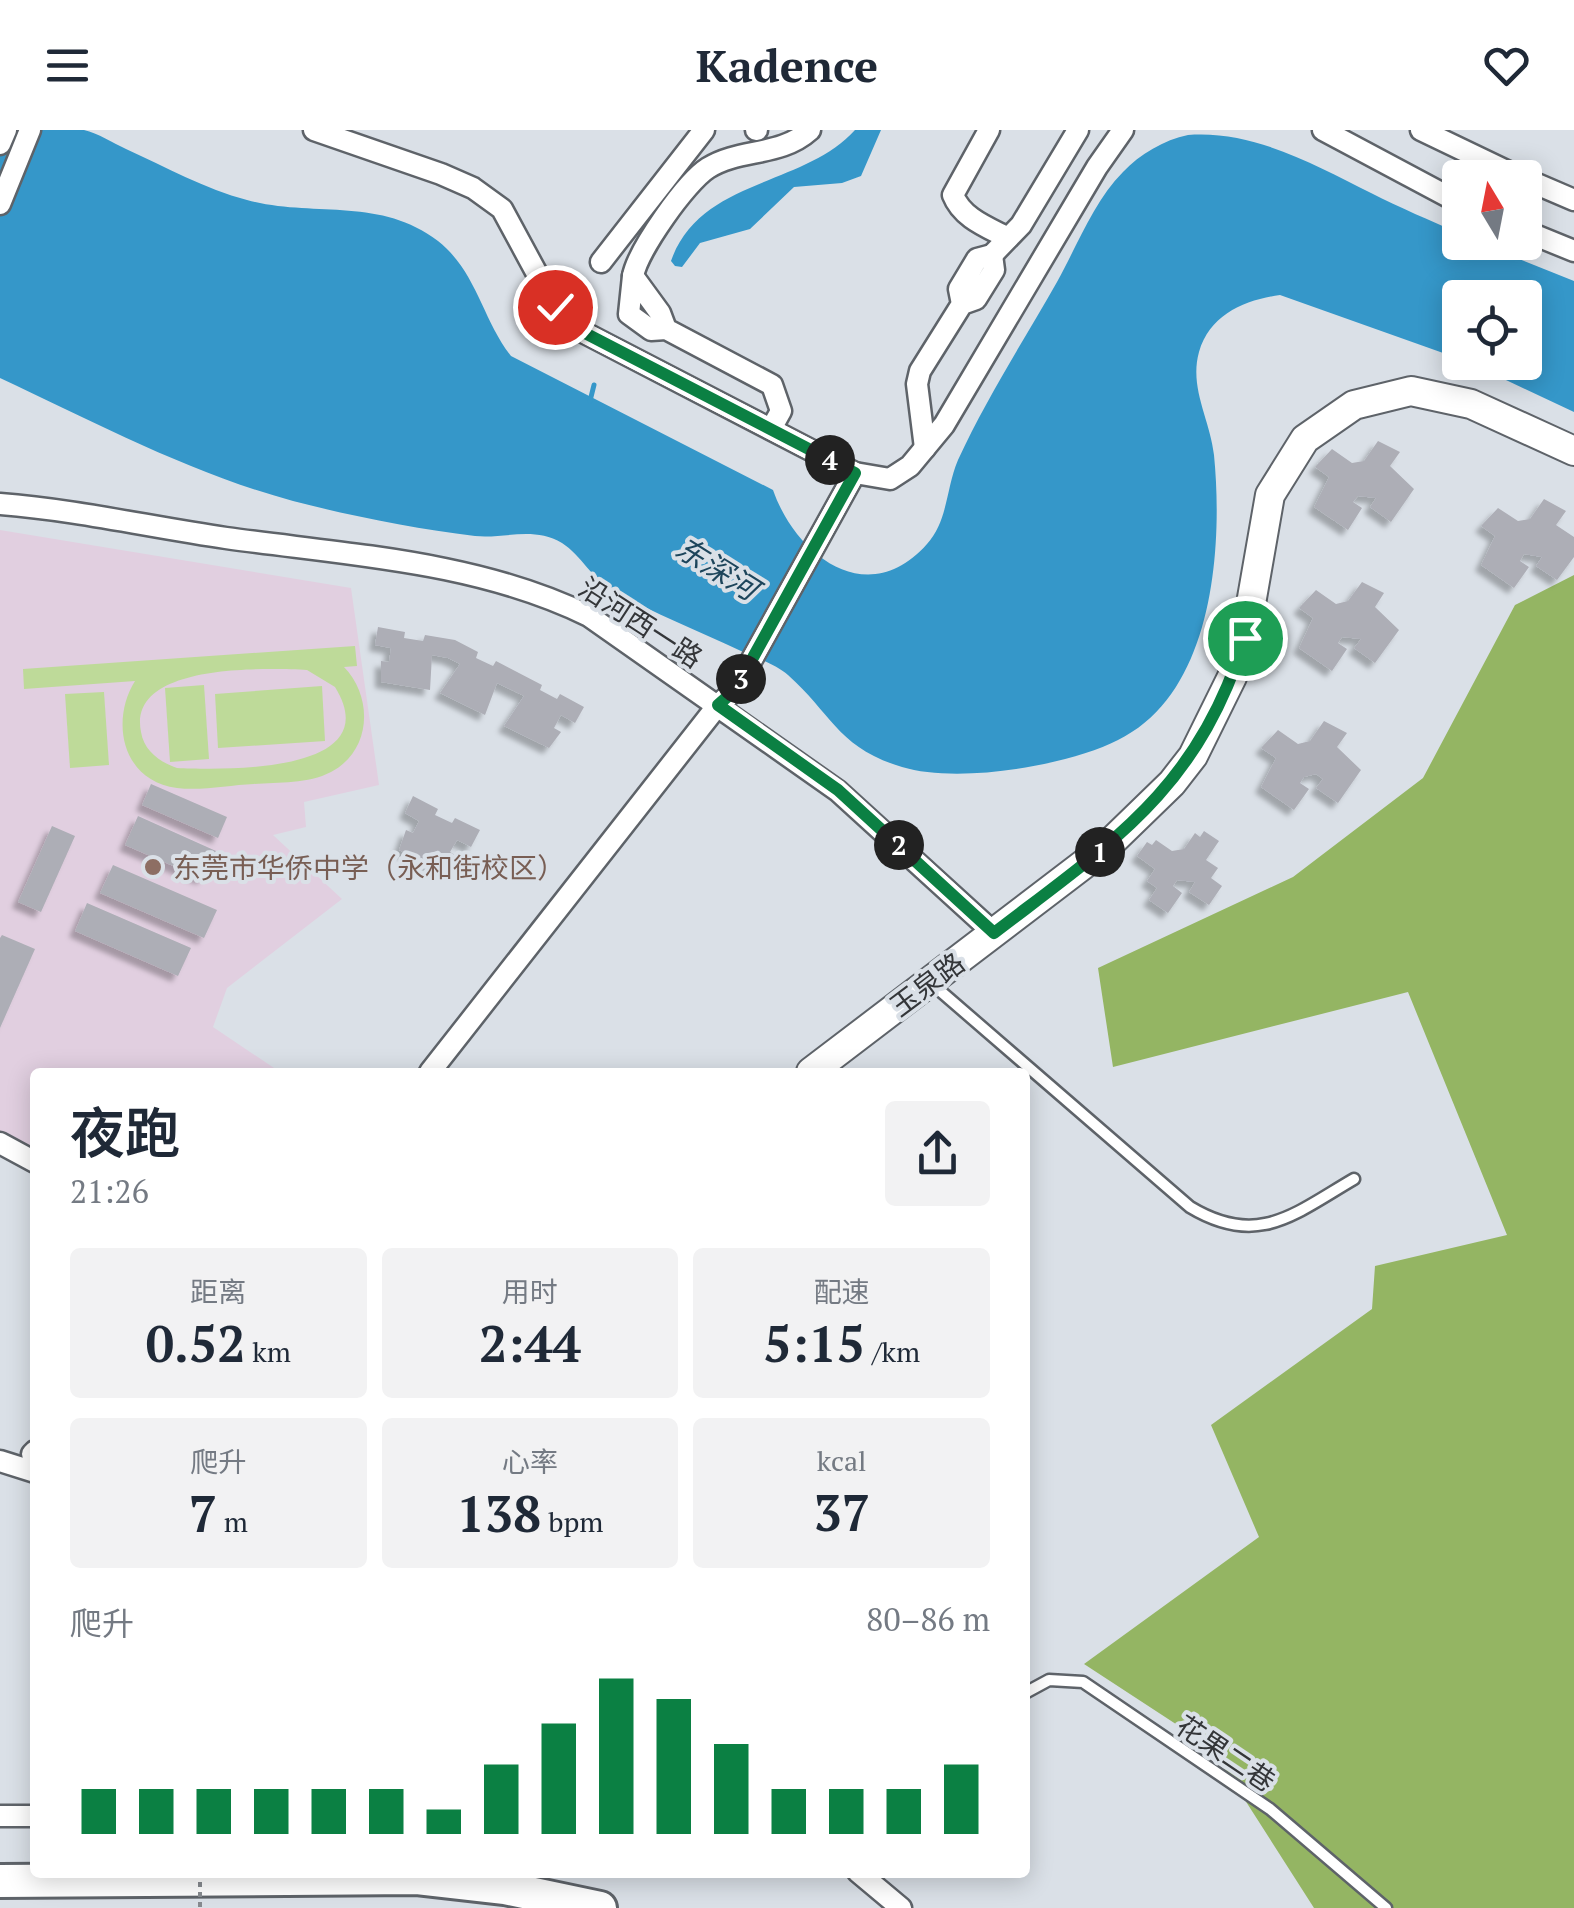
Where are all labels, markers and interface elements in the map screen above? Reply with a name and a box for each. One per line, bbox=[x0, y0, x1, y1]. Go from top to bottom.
text: Kadence bbox=[696, 35, 878, 95]
icon: menu bbox=[40, 38, 95, 93]
icon: heart bbox=[1479, 38, 1534, 93]
north arrow bbox=[1442, 160, 1542, 260]
map controls bbox=[1442, 160, 1542, 380]
pin bbox=[513, 265, 598, 350]
icon: check bbox=[528, 280, 583, 335]
button: locate bbox=[1442, 280, 1542, 380]
pin: 4 bbox=[805, 435, 855, 485]
text: 4 bbox=[822, 441, 838, 478]
water label: 东深河 bbox=[668, 527, 770, 611]
street label: 沿河西一路 bbox=[572, 568, 710, 676]
pin bbox=[1203, 596, 1288, 681]
icon: arrive bbox=[1218, 611, 1273, 666]
pin: 3 bbox=[716, 654, 766, 704]
text: 3 bbox=[733, 660, 749, 697]
pin: 2 bbox=[874, 820, 924, 870]
text: 2 bbox=[891, 826, 907, 863]
pin: 1 bbox=[1075, 827, 1125, 877]
text: 1 bbox=[1092, 833, 1108, 870]
place label: 东莞市华侨中学（永和街校区） bbox=[173, 849, 565, 886]
marker: 东莞市华侨中学（永和街校区） bbox=[142, 856, 164, 878]
street label: 玉泉路 bbox=[882, 944, 972, 1024]
text: 夜跑 bbox=[70, 1096, 180, 1169]
button: share bbox=[885, 1101, 990, 1206]
text: 21:26 bbox=[70, 1170, 149, 1212]
text: 距离 bbox=[190, 1273, 246, 1310]
text: 用时 bbox=[502, 1273, 558, 1310]
text: 配速 bbox=[814, 1273, 870, 1310]
text: 0.52 bbox=[146, 1310, 245, 1376]
text: 2:44 bbox=[479, 1310, 581, 1376]
text: 5:15 bbox=[763, 1310, 865, 1376]
text: km bbox=[245, 1333, 291, 1370]
text: /km bbox=[865, 1333, 920, 1370]
text: kcal bbox=[817, 1442, 867, 1479]
text: 爬升 bbox=[190, 1443, 246, 1480]
text: 心率 bbox=[502, 1443, 558, 1480]
text: 37 bbox=[813, 1479, 870, 1545]
text: 7 bbox=[189, 1480, 217, 1546]
text: 138 bbox=[457, 1480, 541, 1546]
text: m bbox=[217, 1503, 248, 1540]
text: bpm bbox=[541, 1503, 603, 1540]
text: 80–86 m bbox=[866, 1598, 990, 1640]
text: 爬升 bbox=[70, 1602, 134, 1644]
street label: 花果二巷 bbox=[1169, 1706, 1283, 1800]

